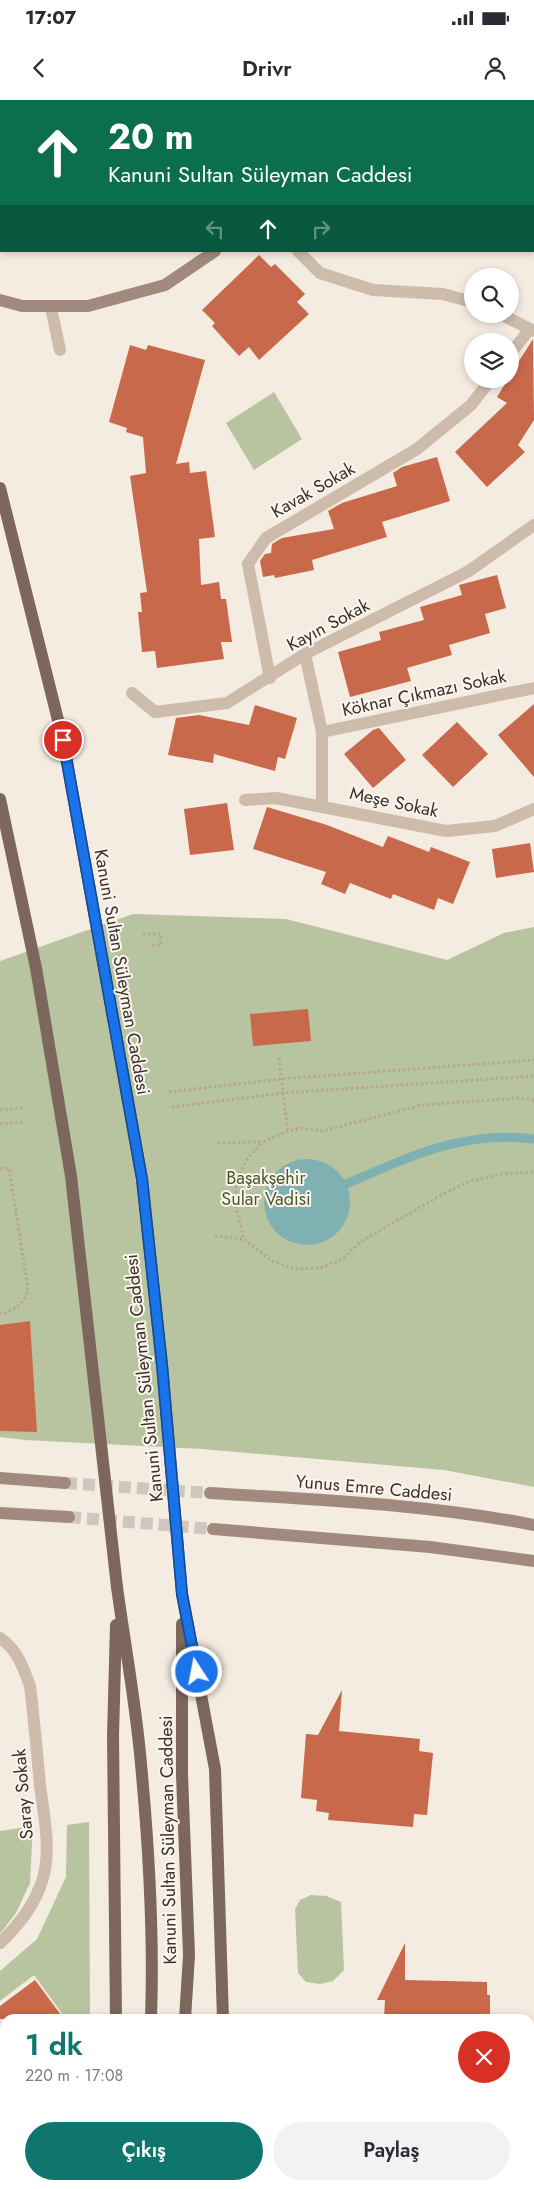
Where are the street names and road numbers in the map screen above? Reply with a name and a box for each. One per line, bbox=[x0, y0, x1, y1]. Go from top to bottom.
street label: Kavak Sokak bbox=[266, 455, 360, 524]
street label: Kayın Sokak bbox=[282, 592, 374, 658]
street label: Köknar Çıkmazı Sokak bbox=[339, 663, 509, 723]
street label: Meşe Sokak bbox=[347, 780, 441, 824]
street label: Kanuni Sultan Süleyman Caddesi bbox=[88, 847, 156, 1097]
street label: Kanuni Sultan Süleyman Caddesi bbox=[118, 1253, 170, 1503]
street label: Yunus Emre Caddesi bbox=[295, 1468, 453, 1508]
street label: Kanuni Sultan Süleyman Caddesi bbox=[153, 1715, 183, 1965]
street label: Saray Sokak bbox=[6, 1748, 40, 1840]

